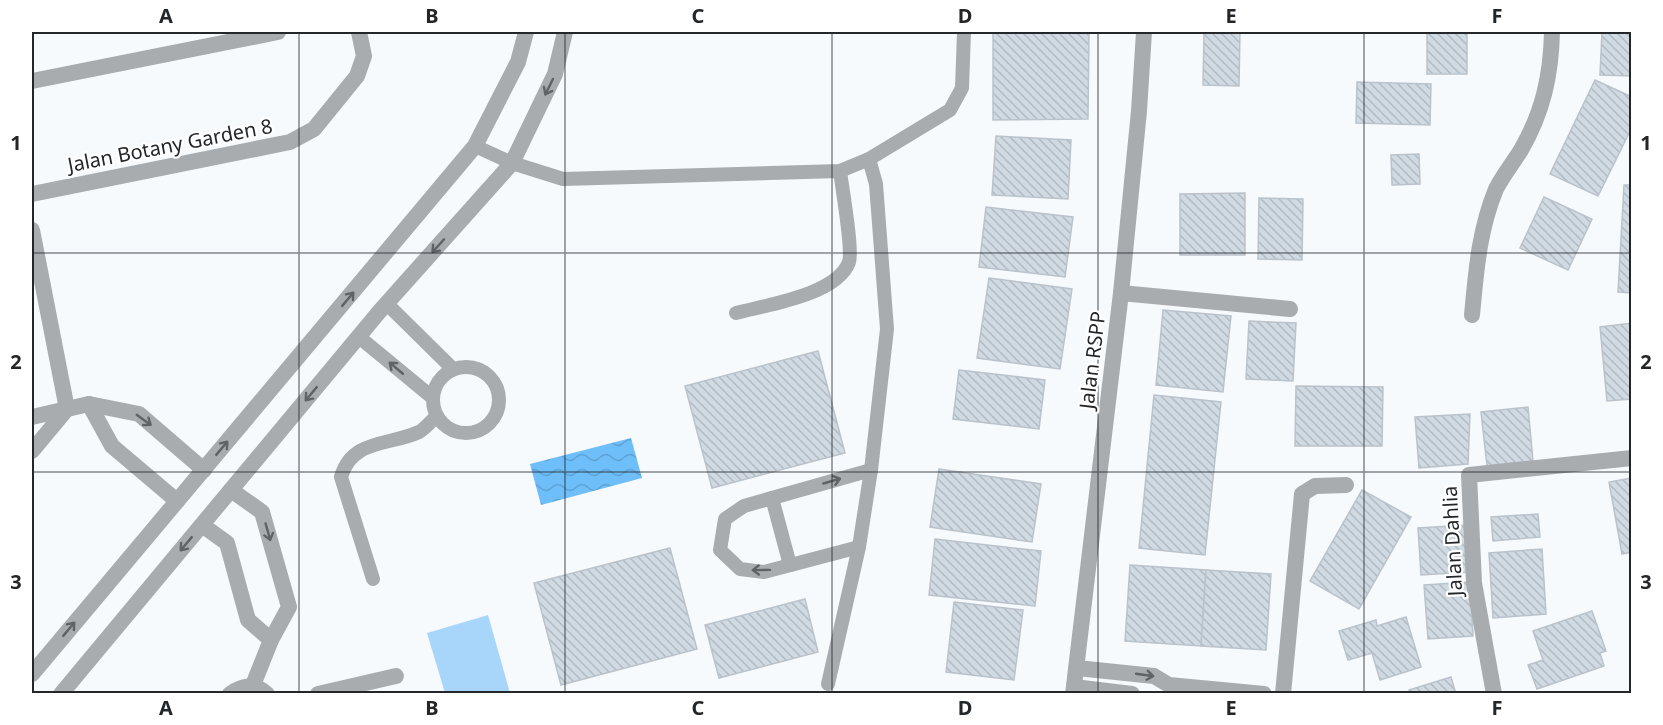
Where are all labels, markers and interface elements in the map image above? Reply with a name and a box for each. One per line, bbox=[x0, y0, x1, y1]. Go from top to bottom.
text: A bbox=[159, 2, 173, 29]
text: B bbox=[425, 2, 439, 29]
text: C bbox=[692, 2, 705, 29]
text: D bbox=[958, 2, 972, 29]
text: E bbox=[1225, 2, 1237, 29]
text: F bbox=[1492, 2, 1502, 29]
one-way arrow bbox=[542, 78, 554, 96]
street label: Jalan Botany Garden 8 bbox=[63, 112, 275, 178]
text: 1 bbox=[10, 129, 22, 156]
text: 1 bbox=[1640, 129, 1652, 156]
one-way arrow bbox=[431, 238, 445, 253]
one-way arrow bbox=[341, 292, 355, 307]
street label: Jalan RSPP bbox=[1072, 310, 1111, 412]
text: 2 bbox=[10, 348, 22, 375]
text: 2 bbox=[1640, 348, 1652, 375]
one-way arrow bbox=[388, 361, 404, 374]
one-way arrow bbox=[304, 386, 318, 401]
one-way arrow bbox=[136, 414, 152, 426]
one-way arrow bbox=[215, 441, 229, 456]
one-way arrow bbox=[822, 475, 841, 487]
street label: Jalan Dahlia bbox=[1436, 485, 1468, 599]
one-way arrow bbox=[263, 522, 274, 541]
one-way arrow bbox=[180, 536, 193, 552]
one-way arrow bbox=[752, 564, 772, 576]
text: 3 bbox=[10, 568, 22, 595]
text: 3 bbox=[1640, 568, 1652, 595]
one-way arrow bbox=[63, 621, 76, 637]
one-way arrow bbox=[1135, 670, 1154, 681]
text: A bbox=[159, 694, 173, 721]
text: B bbox=[425, 694, 439, 721]
text: C bbox=[692, 694, 705, 721]
text: D bbox=[958, 694, 972, 721]
text: E bbox=[1225, 694, 1237, 721]
text: F bbox=[1492, 694, 1502, 721]

